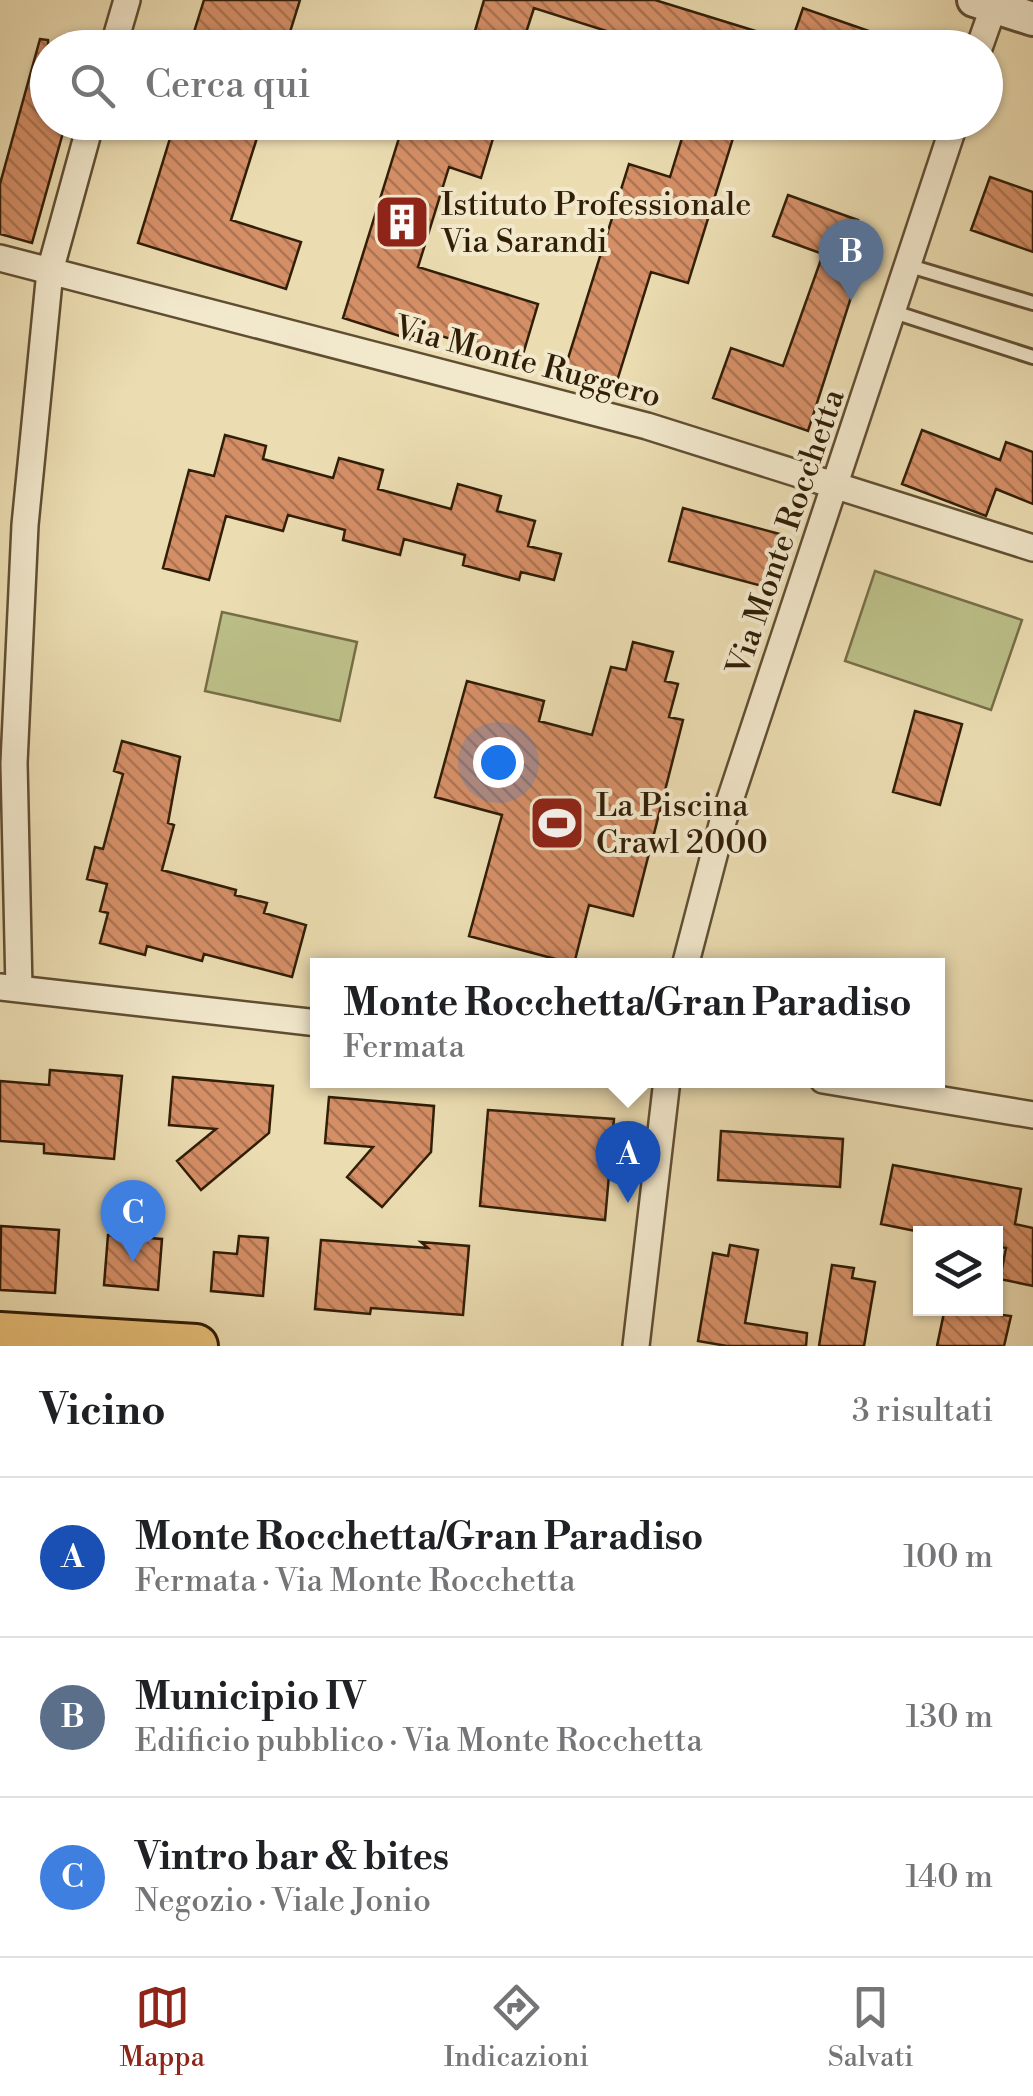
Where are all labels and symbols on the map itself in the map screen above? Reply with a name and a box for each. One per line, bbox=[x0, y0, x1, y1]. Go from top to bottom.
place label: Istituto Professionale Via Sarandi bbox=[440, 185, 751, 262]
building icon: Istituto Professionale Via Sarandi bbox=[372, 192, 432, 252]
pin: B bbox=[818, 218, 884, 301]
street label: Via Monte Ruggero bbox=[389, 307, 665, 417]
street label: Via Monte Rocchetta bbox=[718, 383, 854, 682]
your location bbox=[473, 737, 524, 788]
place label: La Piscina Crawl 2000 bbox=[596, 786, 768, 863]
sports icon: La Piscina Crawl 2000 bbox=[527, 793, 587, 853]
pin: A bbox=[596, 1120, 660, 1203]
pin: C bbox=[100, 1180, 166, 1262]

